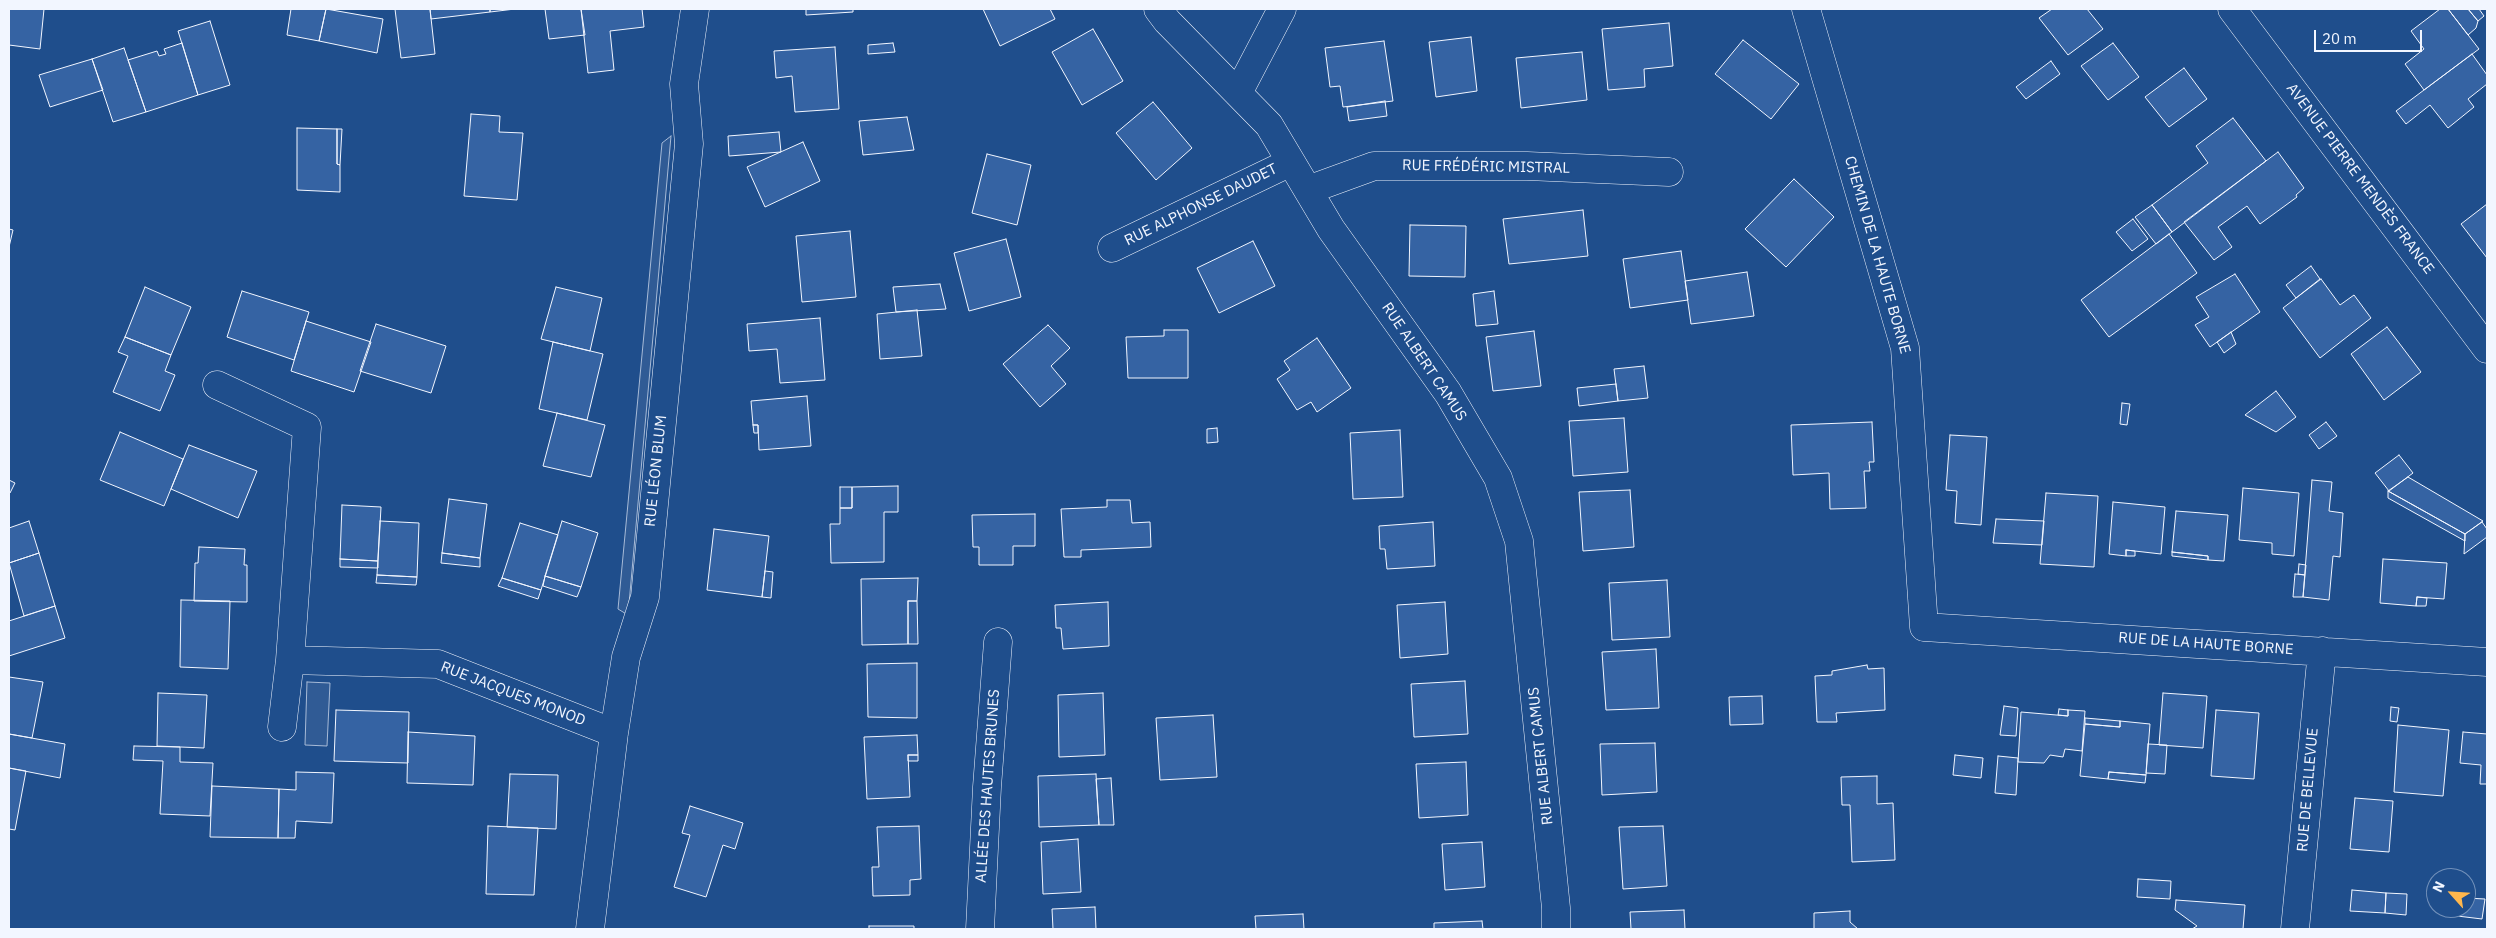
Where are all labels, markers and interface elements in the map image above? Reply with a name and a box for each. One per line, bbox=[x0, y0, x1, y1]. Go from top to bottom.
scale bar bbox=[2316, 20, 2424, 52]
text: 20 m bbox=[2322, 29, 2357, 48]
street label: AVENUE PIERRE MENDÈS FRANCE bbox=[2282, 80, 2438, 278]
street label: CHEMIN DE LA HAUTE BORNE bbox=[1840, 154, 1914, 356]
street label: RUE FRÉDÉRIC MISTRAL bbox=[1402, 157, 1570, 177]
street label: RUE ALPHONSE DAUDET bbox=[1122, 160, 1280, 250]
street label: RUE ALBERT CAMUS bbox=[1378, 299, 1470, 425]
street label: RUE LÉON BLUM bbox=[641, 414, 671, 528]
street label: RUE DE LA HAUTE BORNE bbox=[2118, 629, 2294, 659]
street label: RUE JACQUES MONOD bbox=[438, 658, 588, 730]
street label: RUE ALBERT CAMUS bbox=[1525, 686, 1557, 826]
street label: ALLÉE DES HAUTES BRUNES bbox=[972, 689, 1004, 883]
street label: RUE DE BELLEVUE bbox=[2294, 727, 2322, 853]
north arrow bbox=[2426, 868, 2476, 918]
text: N bbox=[2428, 878, 2449, 895]

